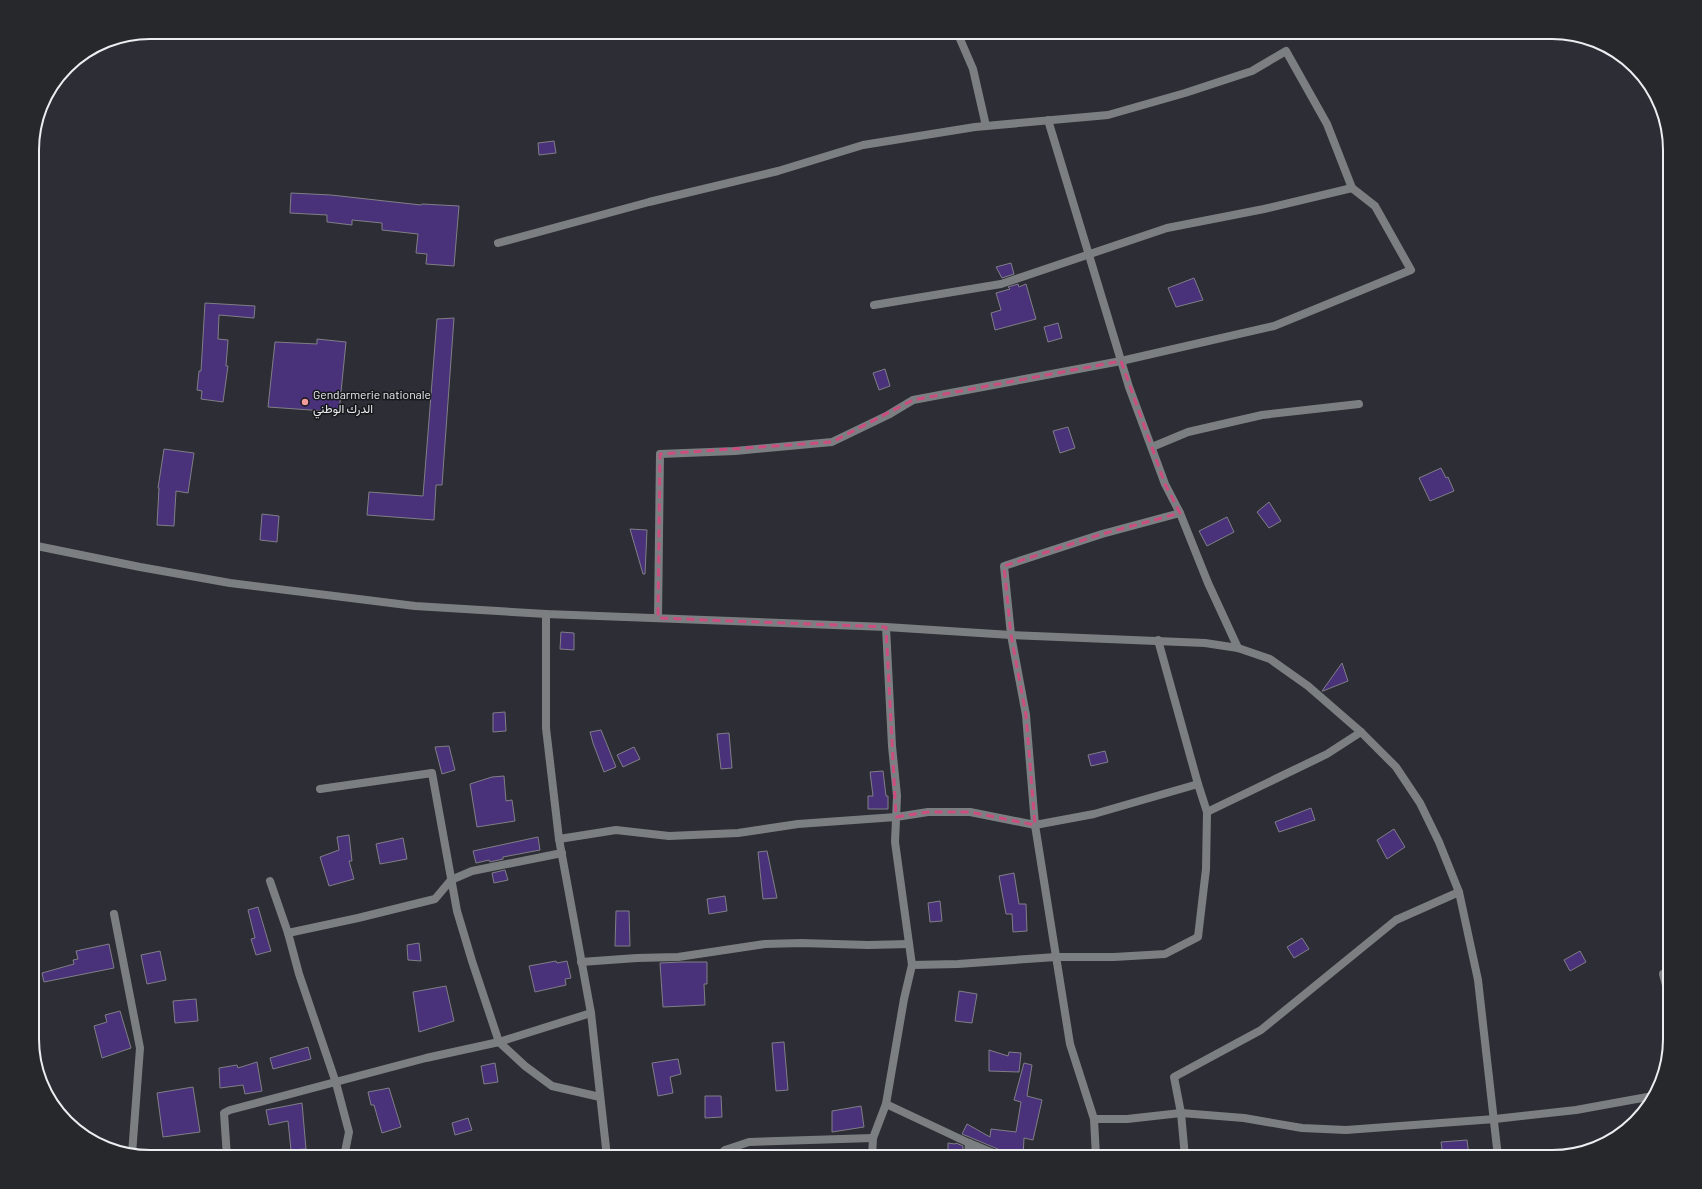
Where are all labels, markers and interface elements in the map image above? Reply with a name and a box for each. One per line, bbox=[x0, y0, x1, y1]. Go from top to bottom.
place label: Gendarmerie nationale الدرك الوطني bbox=[313, 387, 431, 419]
marker: Gendarmerie nationale الدرك الوطني bbox=[300, 397, 310, 407]

